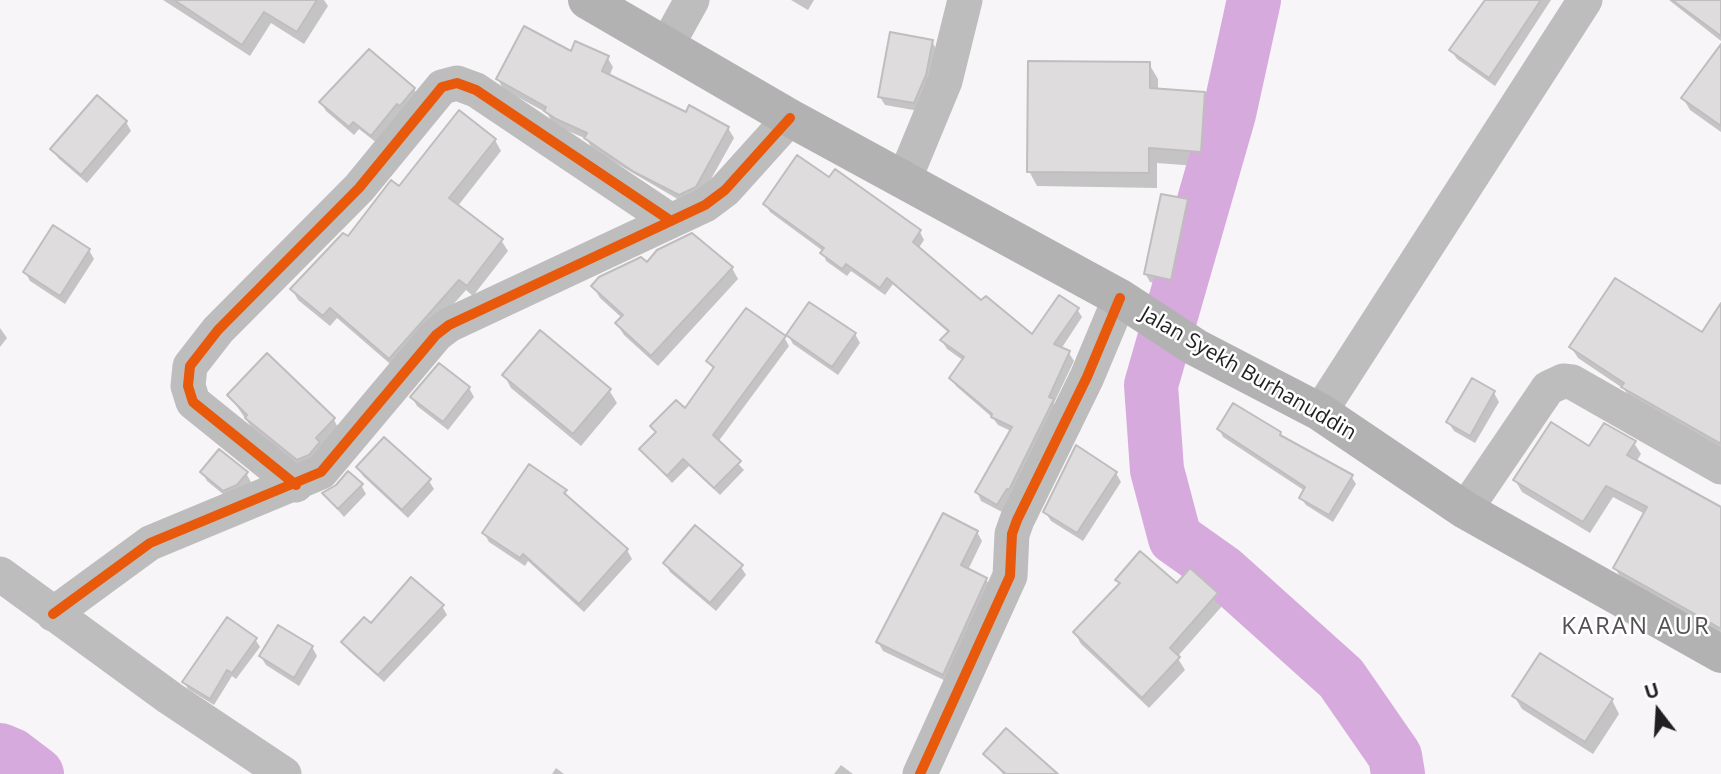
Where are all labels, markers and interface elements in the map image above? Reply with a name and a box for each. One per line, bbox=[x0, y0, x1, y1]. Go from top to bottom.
street label: Jalan Syekh Burhanuddin bbox=[1136, 302, 1360, 446]
district label: KARAN AUR bbox=[1562, 613, 1710, 641]
north arrow bbox=[1623, 676, 1693, 746]
text: U bbox=[1641, 676, 1663, 705]

